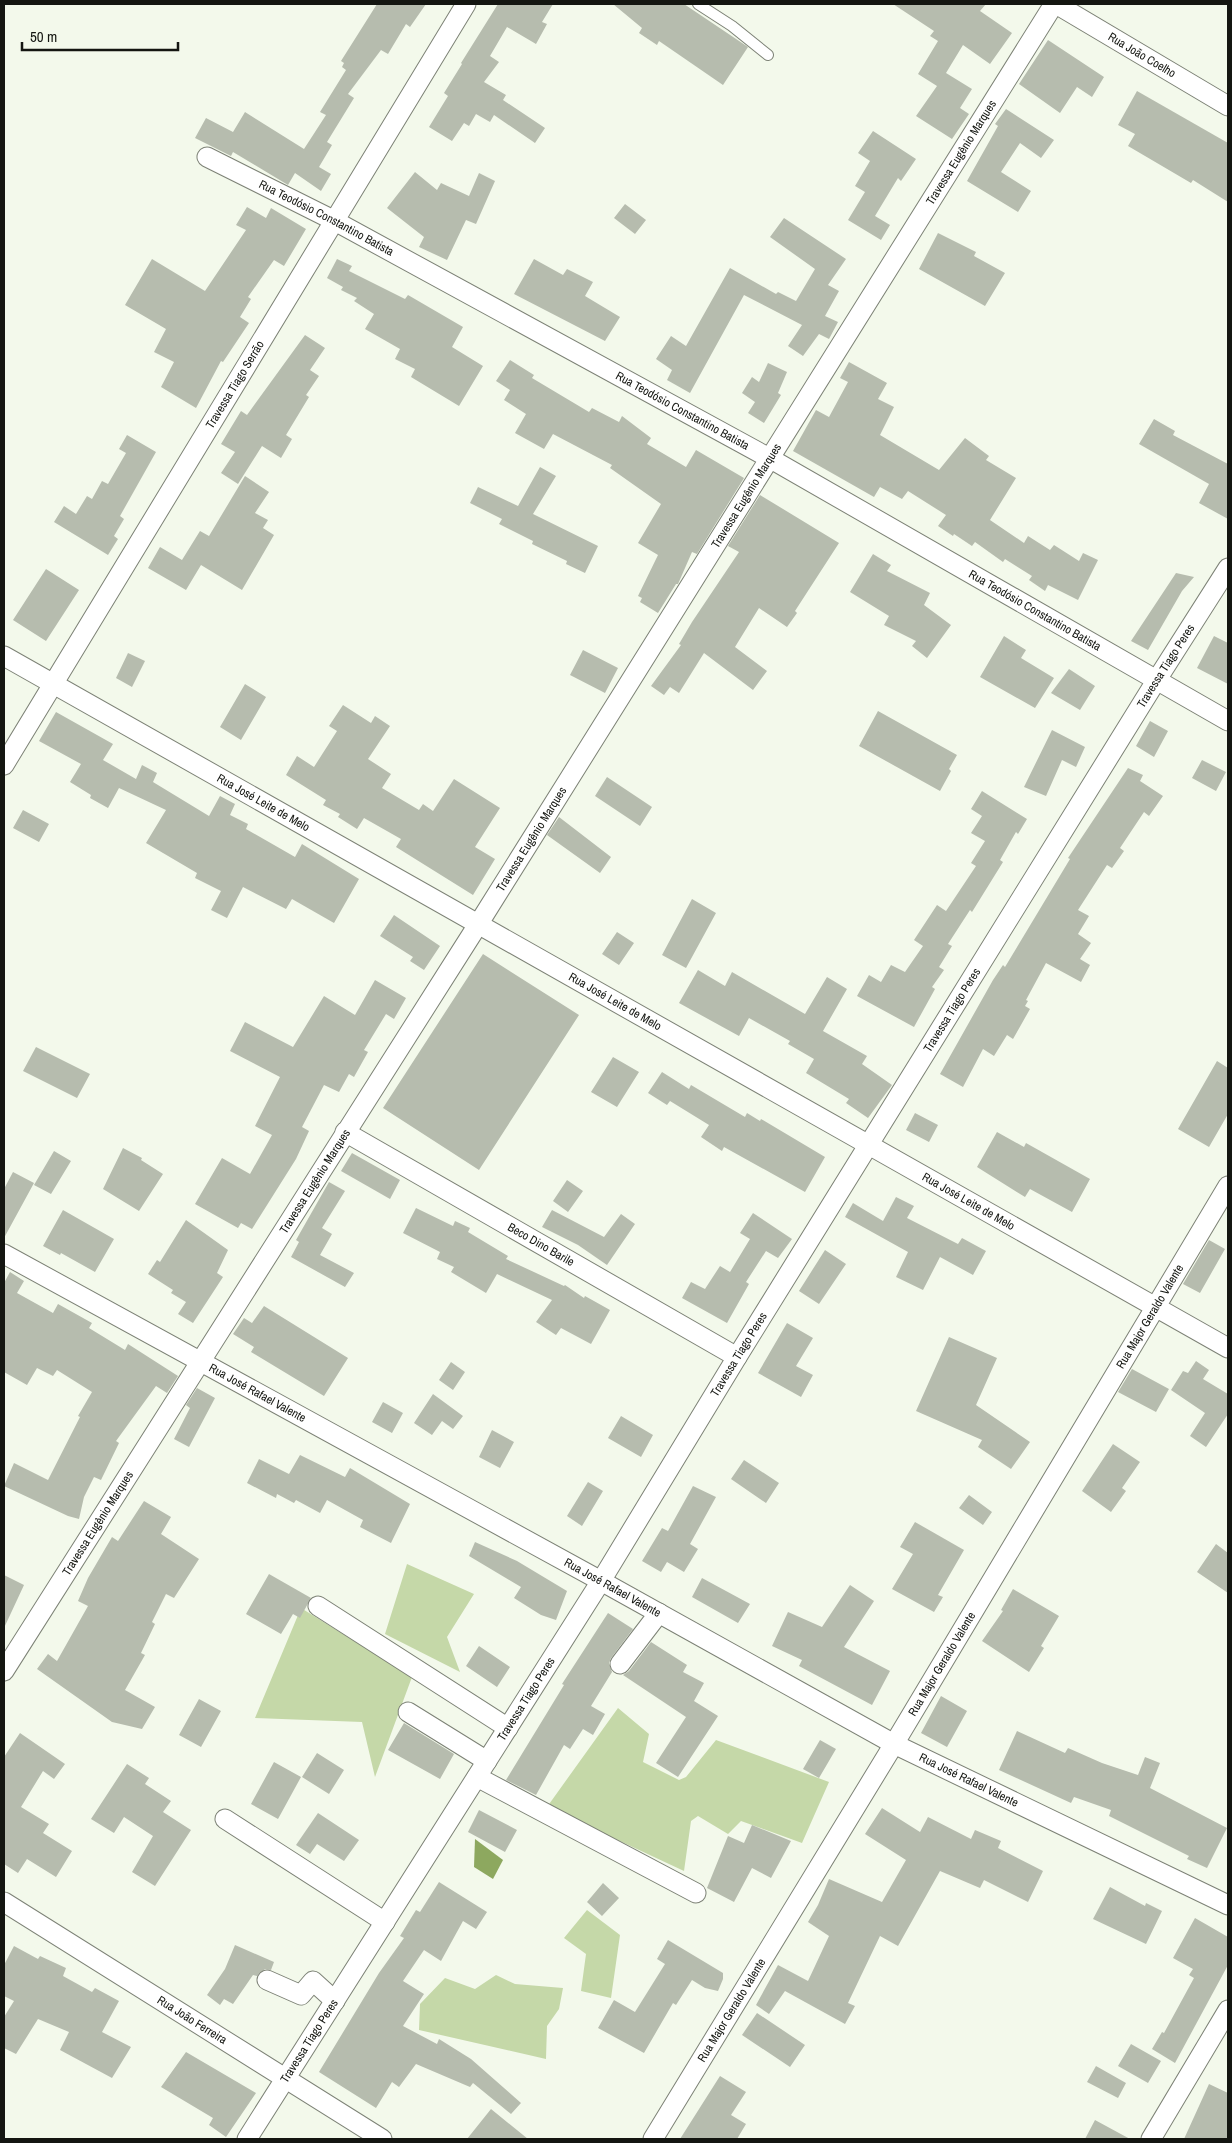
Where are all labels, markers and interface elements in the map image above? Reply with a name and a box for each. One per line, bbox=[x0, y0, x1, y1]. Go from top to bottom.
scale bar bbox=[22, 20, 179, 52]
text: 50 m bbox=[30, 26, 57, 47]
street label: Rua João Coelho bbox=[1105, 29, 1179, 81]
street label: Travessa Eugênio Marques bbox=[922, 97, 1000, 208]
street label: Rua Teodósio Constantino Batista bbox=[256, 176, 397, 260]
street label: Travessa Tiago Serrão bbox=[202, 338, 268, 432]
street label: Rua Teodósio Constantino Batista bbox=[613, 368, 753, 454]
street label: Travessa Eugênio Marques bbox=[707, 440, 785, 551]
street label: Rua Teodósio Constantino Batista bbox=[966, 566, 1104, 655]
street label: Travessa Tiago Peres bbox=[1133, 621, 1198, 711]
street label: Rua José Leite de Melo bbox=[214, 770, 313, 835]
street label: Travessa Eugênio Marques bbox=[493, 784, 570, 895]
street label: Travessa Tiago Peres bbox=[920, 965, 984, 1055]
street label: Rua José Leite de Melo bbox=[566, 969, 664, 1034]
street label: Travessa Eugênio Marques bbox=[276, 1126, 354, 1237]
street label: Rua José Leite de Melo bbox=[919, 1169, 1018, 1234]
street label: Beco Dino Barile bbox=[505, 1219, 577, 1270]
street label: Rua Major Geraldo Valente bbox=[1113, 1261, 1187, 1372]
street label: Travessa Tiago Peres bbox=[707, 1309, 771, 1400]
street label: Rua José Rafael Valente bbox=[206, 1360, 309, 1426]
street label: Travessa Eugênio Marques bbox=[59, 1468, 137, 1579]
street label: Rua José Rafael Valente bbox=[561, 1554, 664, 1621]
street label: Rua Major Geraldo Valente bbox=[905, 1609, 979, 1719]
street label: Travessa Tiago Peres bbox=[494, 1654, 559, 1744]
street label: Rua José Rafael Valente bbox=[917, 1749, 1021, 1811]
street label: Rua Major Geraldo Valente bbox=[694, 1955, 769, 2065]
street label: Rua João Ferreira bbox=[154, 1992, 230, 2048]
street label: Travessa Tiago Peres bbox=[277, 1996, 342, 2086]

